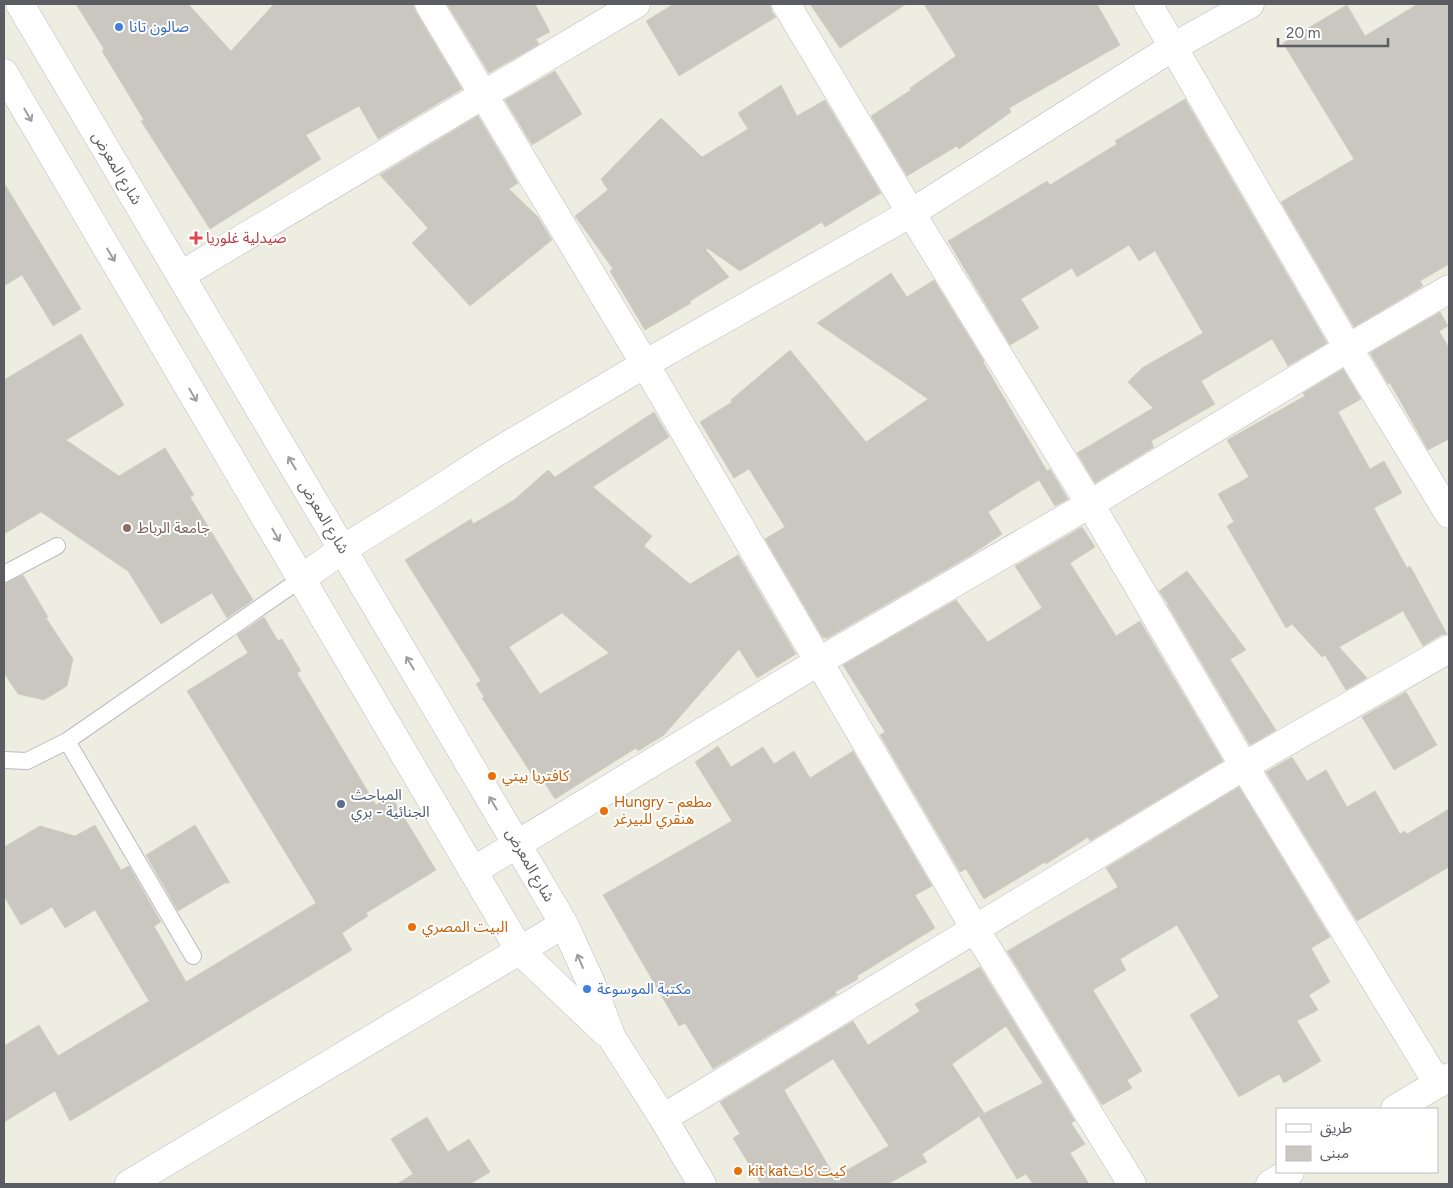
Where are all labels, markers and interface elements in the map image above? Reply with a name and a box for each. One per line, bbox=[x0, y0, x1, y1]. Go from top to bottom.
scale bar bbox=[1278, 15, 1388, 47]
place label: صالون تانا bbox=[129, 18, 189, 36]
marker: صالون تانا bbox=[113, 21, 125, 33]
text: 20 m bbox=[1286, 24, 1320, 42]
one-way arrow bbox=[24, 108, 34, 122]
street label: شارع المعرض bbox=[86, 128, 146, 210]
place label: صيدلية غلوريا bbox=[206, 229, 287, 247]
marker: صيدلية غلوريا bbox=[190, 232, 202, 244]
one-way arrow bbox=[106, 248, 116, 262]
one-way arrow bbox=[189, 388, 199, 402]
one-way arrow bbox=[287, 456, 297, 471]
street label: شارع المعرض bbox=[293, 477, 353, 559]
place label: جامعة الرباط bbox=[137, 519, 210, 537]
marker: جامعة الرباط bbox=[121, 522, 133, 534]
one-way arrow bbox=[271, 528, 281, 542]
one-way arrow bbox=[405, 657, 415, 671]
place label: كافتريا بيتي bbox=[502, 767, 570, 787]
marker: كافتريا بيتي bbox=[486, 770, 498, 782]
place label: المباحث الجنائية - بري bbox=[351, 786, 430, 823]
place label: Hungry - مطعم هنقري للبيرغر bbox=[613, 793, 712, 830]
one-way arrow bbox=[488, 797, 498, 811]
marker: المباحث الجنائية - بري bbox=[335, 798, 347, 810]
marker: Hungry - مطعم هنقري للبيرغر bbox=[598, 805, 610, 817]
street label: شارع المعرض bbox=[499, 825, 558, 907]
place label: البيت المصري bbox=[422, 918, 508, 938]
marker: البيت المصري bbox=[406, 921, 418, 933]
one-way arrow bbox=[575, 954, 584, 969]
place label: مكتبة الموسوعة bbox=[597, 980, 691, 998]
marker: مكتبة الموسوعة bbox=[581, 983, 593, 995]
legend bbox=[1276, 1108, 1438, 1173]
text: طريق bbox=[1320, 1119, 1352, 1138]
text: مبنى bbox=[1320, 1144, 1349, 1162]
place label: kit katكيت كات bbox=[748, 1162, 847, 1180]
marker: kit katكيت كات bbox=[732, 1165, 744, 1177]

